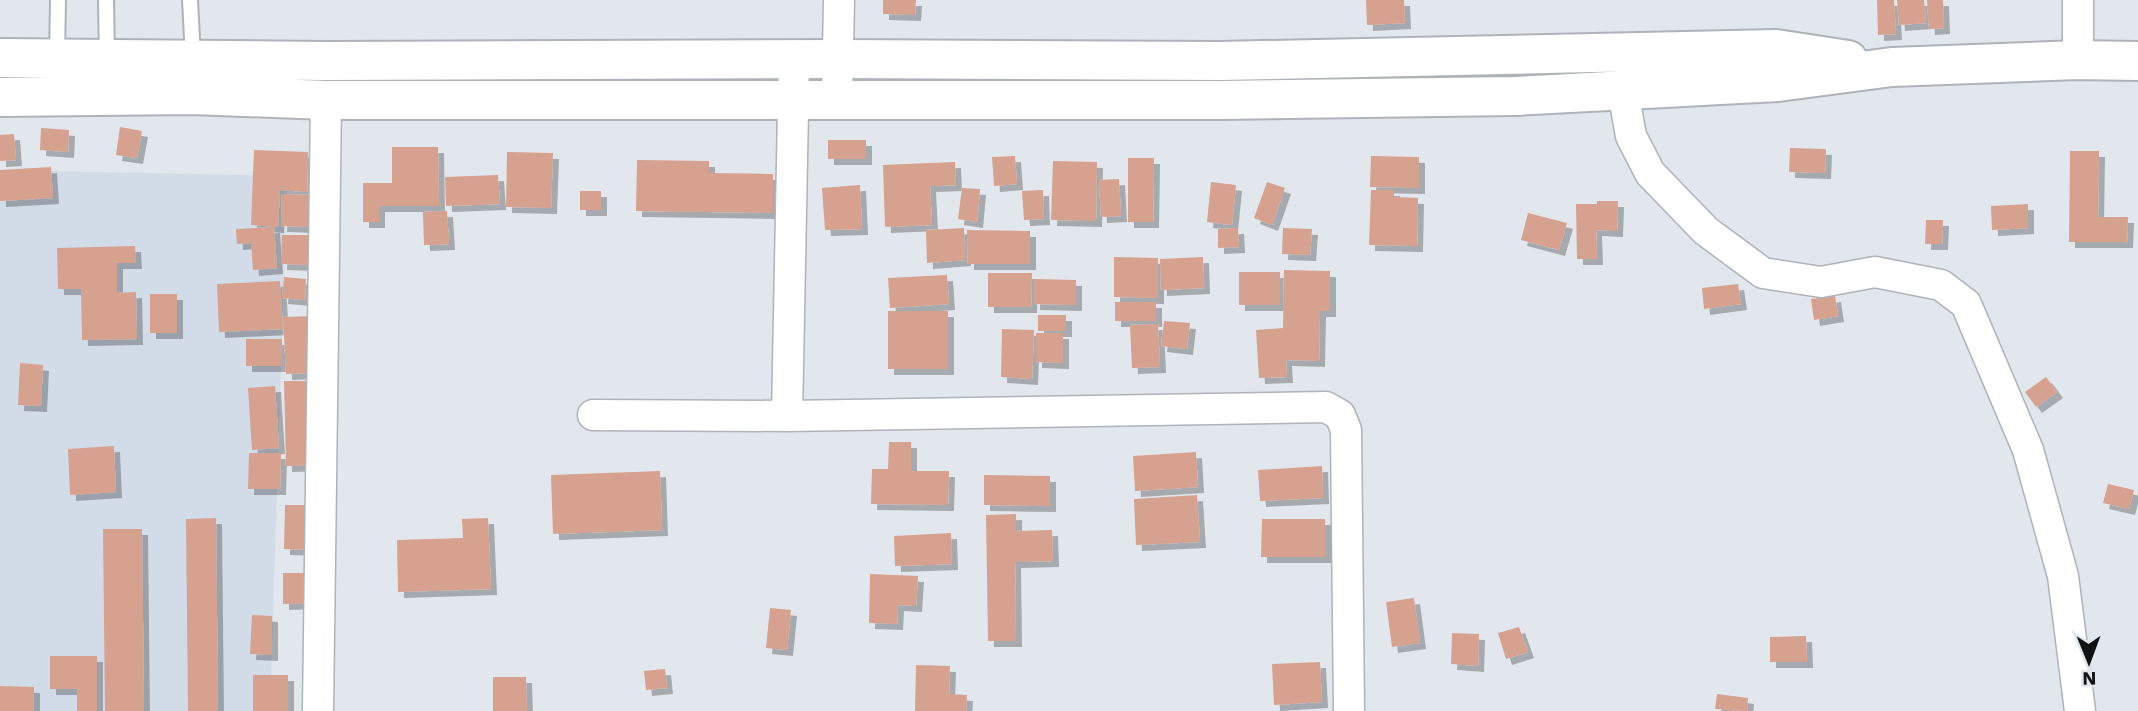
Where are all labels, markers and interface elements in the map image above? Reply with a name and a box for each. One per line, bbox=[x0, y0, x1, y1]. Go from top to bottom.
north arrow bbox=[2054, 627, 2124, 697]
text: N bbox=[2082, 667, 2097, 690]

